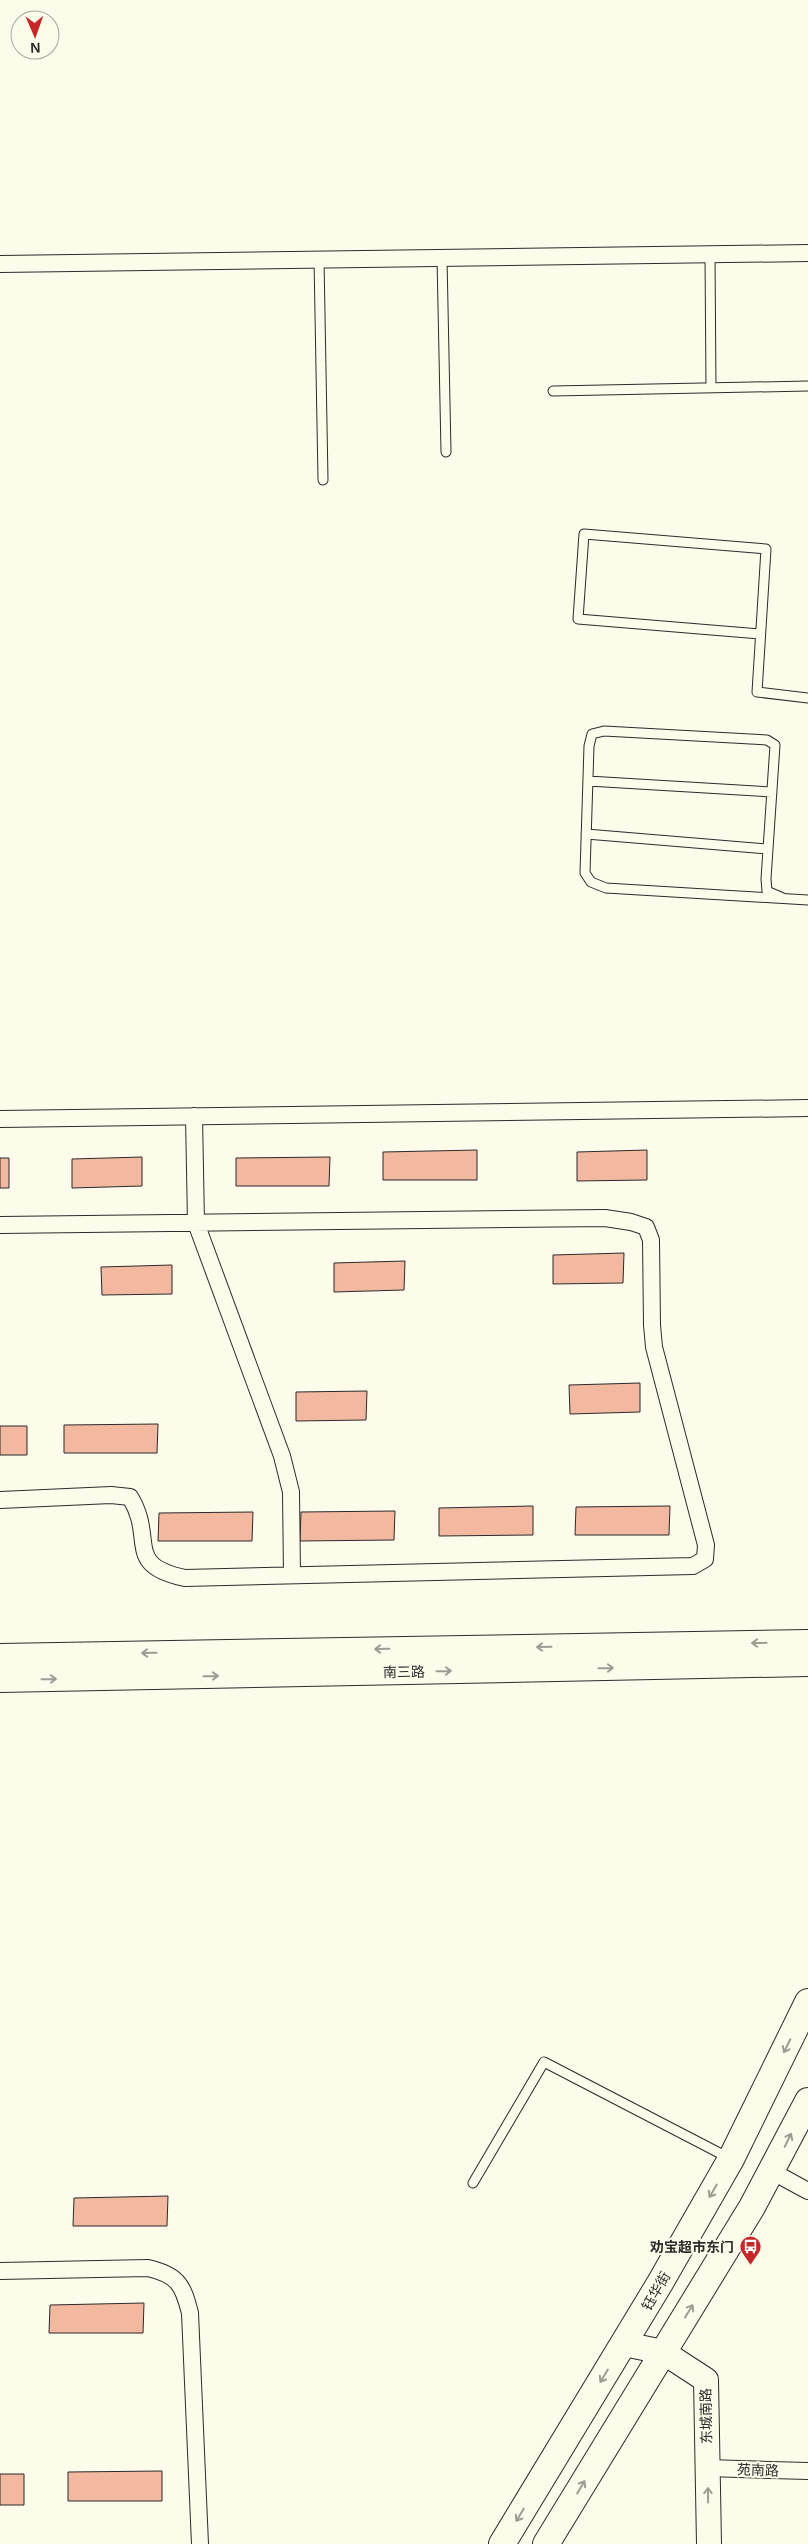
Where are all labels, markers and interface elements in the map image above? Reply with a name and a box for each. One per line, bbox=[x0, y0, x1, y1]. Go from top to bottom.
north arrow bbox=[10, 10, 60, 60]
text: N bbox=[30, 40, 41, 56]
one-way arrow bbox=[752, 1638, 768, 1648]
one-way arrow bbox=[537, 1642, 553, 1652]
one-way arrow bbox=[374, 1645, 390, 1654]
one-way arrow bbox=[142, 1649, 158, 1658]
one-way arrow bbox=[598, 1663, 614, 1673]
street label: 南三路 bbox=[383, 1664, 425, 1680]
one-way arrow bbox=[435, 1666, 451, 1676]
one-way arrow bbox=[203, 1671, 219, 1680]
one-way arrow bbox=[40, 1674, 56, 1684]
one-way arrow bbox=[781, 2038, 791, 2053]
one-way arrow bbox=[784, 2133, 794, 2148]
one-way arrow bbox=[708, 2183, 718, 2198]
bus stop icon: 劝宝超市东门 bbox=[738, 2235, 762, 2266]
place label: 劝宝超市东门 bbox=[650, 2239, 734, 2255]
street label: 钰华街 bbox=[639, 2269, 673, 2313]
one-way arrow bbox=[684, 2304, 694, 2318]
one-way arrow bbox=[599, 2369, 609, 2383]
street label: 东城南路 bbox=[698, 2388, 714, 2444]
street label: 苑南路 bbox=[737, 2461, 779, 2479]
one-way arrow bbox=[576, 2481, 586, 2495]
one-way arrow bbox=[703, 2488, 713, 2504]
one-way arrow bbox=[514, 2507, 524, 2521]

